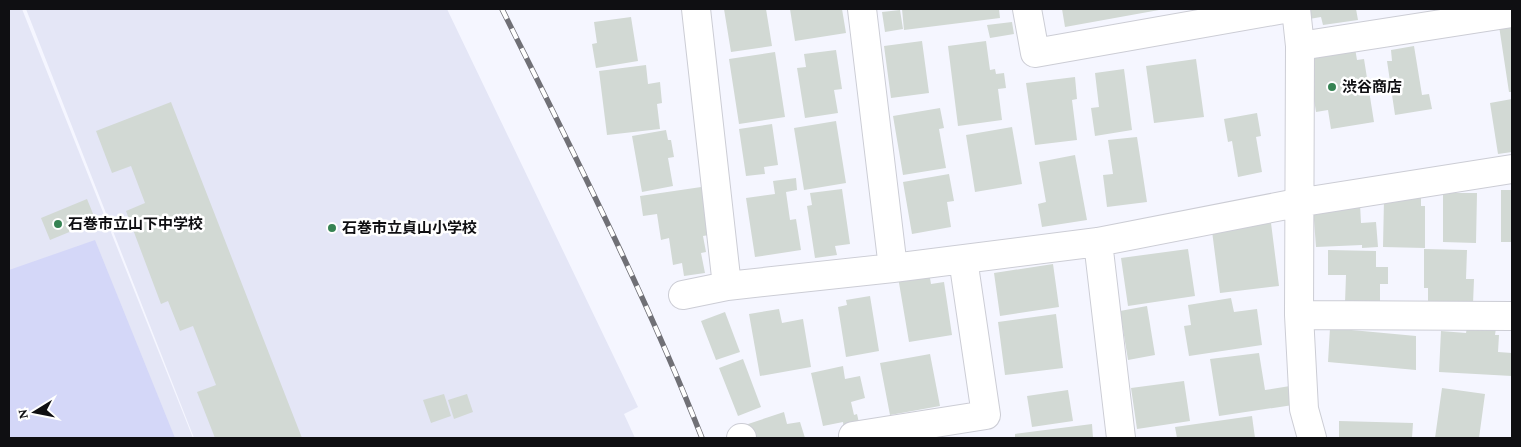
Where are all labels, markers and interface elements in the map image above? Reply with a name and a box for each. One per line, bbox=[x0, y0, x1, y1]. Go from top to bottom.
place label: 渋谷商店 bbox=[1342, 79, 1402, 95]
marker: 渋谷商店 bbox=[1326, 81, 1338, 93]
place label: 石巻市立山下中学校 bbox=[68, 216, 203, 232]
marker: 石巻市立山下中学校 bbox=[52, 218, 64, 230]
place label: 石巻市立貞山小学校 bbox=[342, 220, 477, 236]
marker: 石巻市立貞山小学校 bbox=[326, 222, 338, 234]
north arrow bbox=[10, 387, 60, 437]
text: N bbox=[13, 408, 31, 420]

